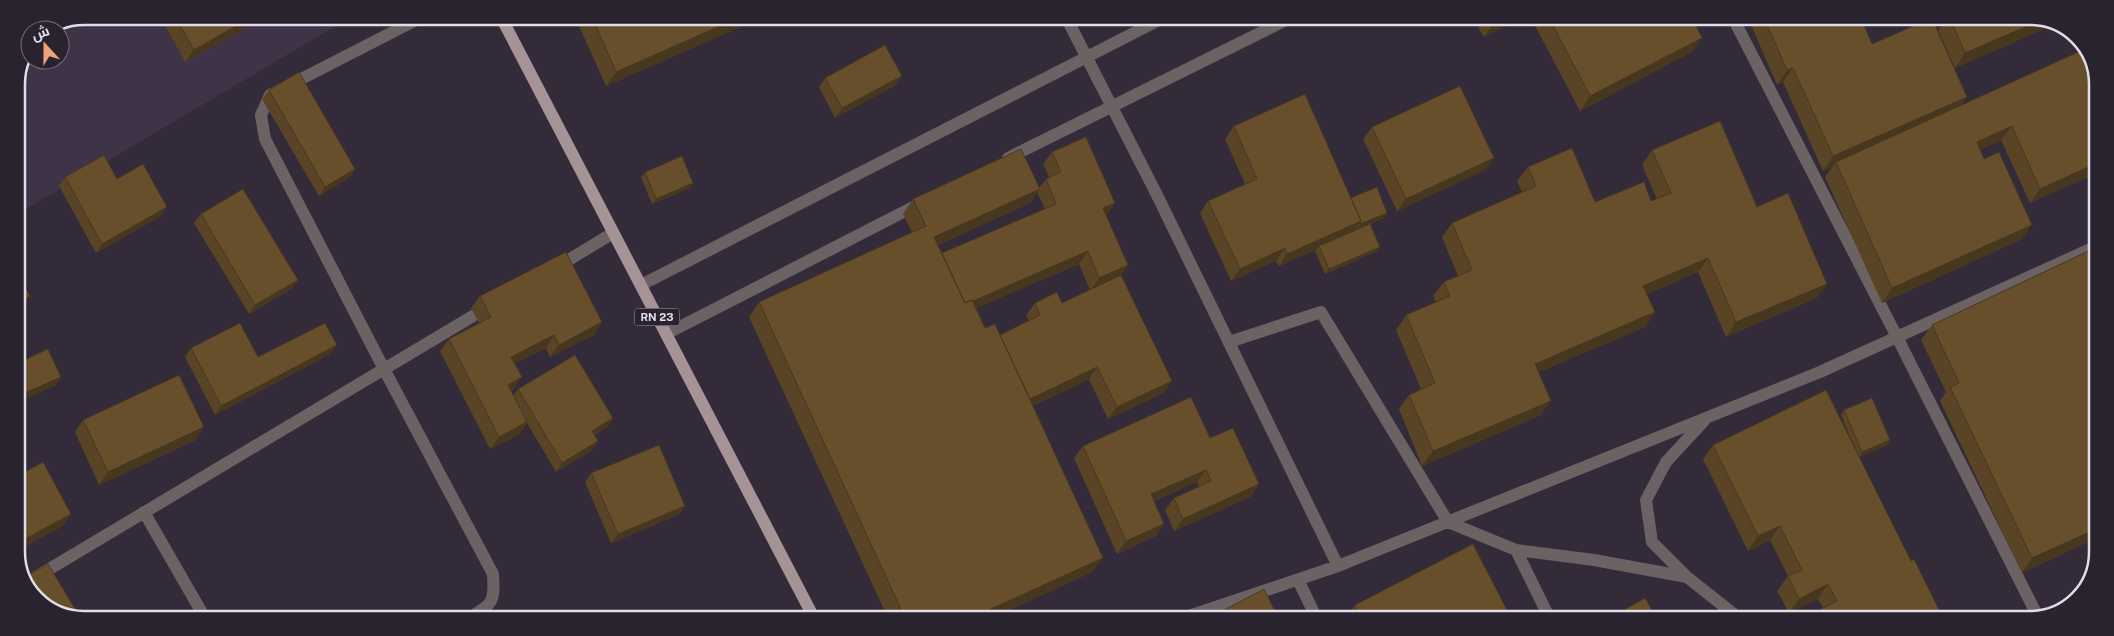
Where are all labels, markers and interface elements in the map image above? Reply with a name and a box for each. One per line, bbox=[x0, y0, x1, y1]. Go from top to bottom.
north arrow bbox=[20, 20, 70, 70]
text: ش bbox=[29, 22, 52, 44]
road number: RN 23 bbox=[634, 308, 680, 326]

